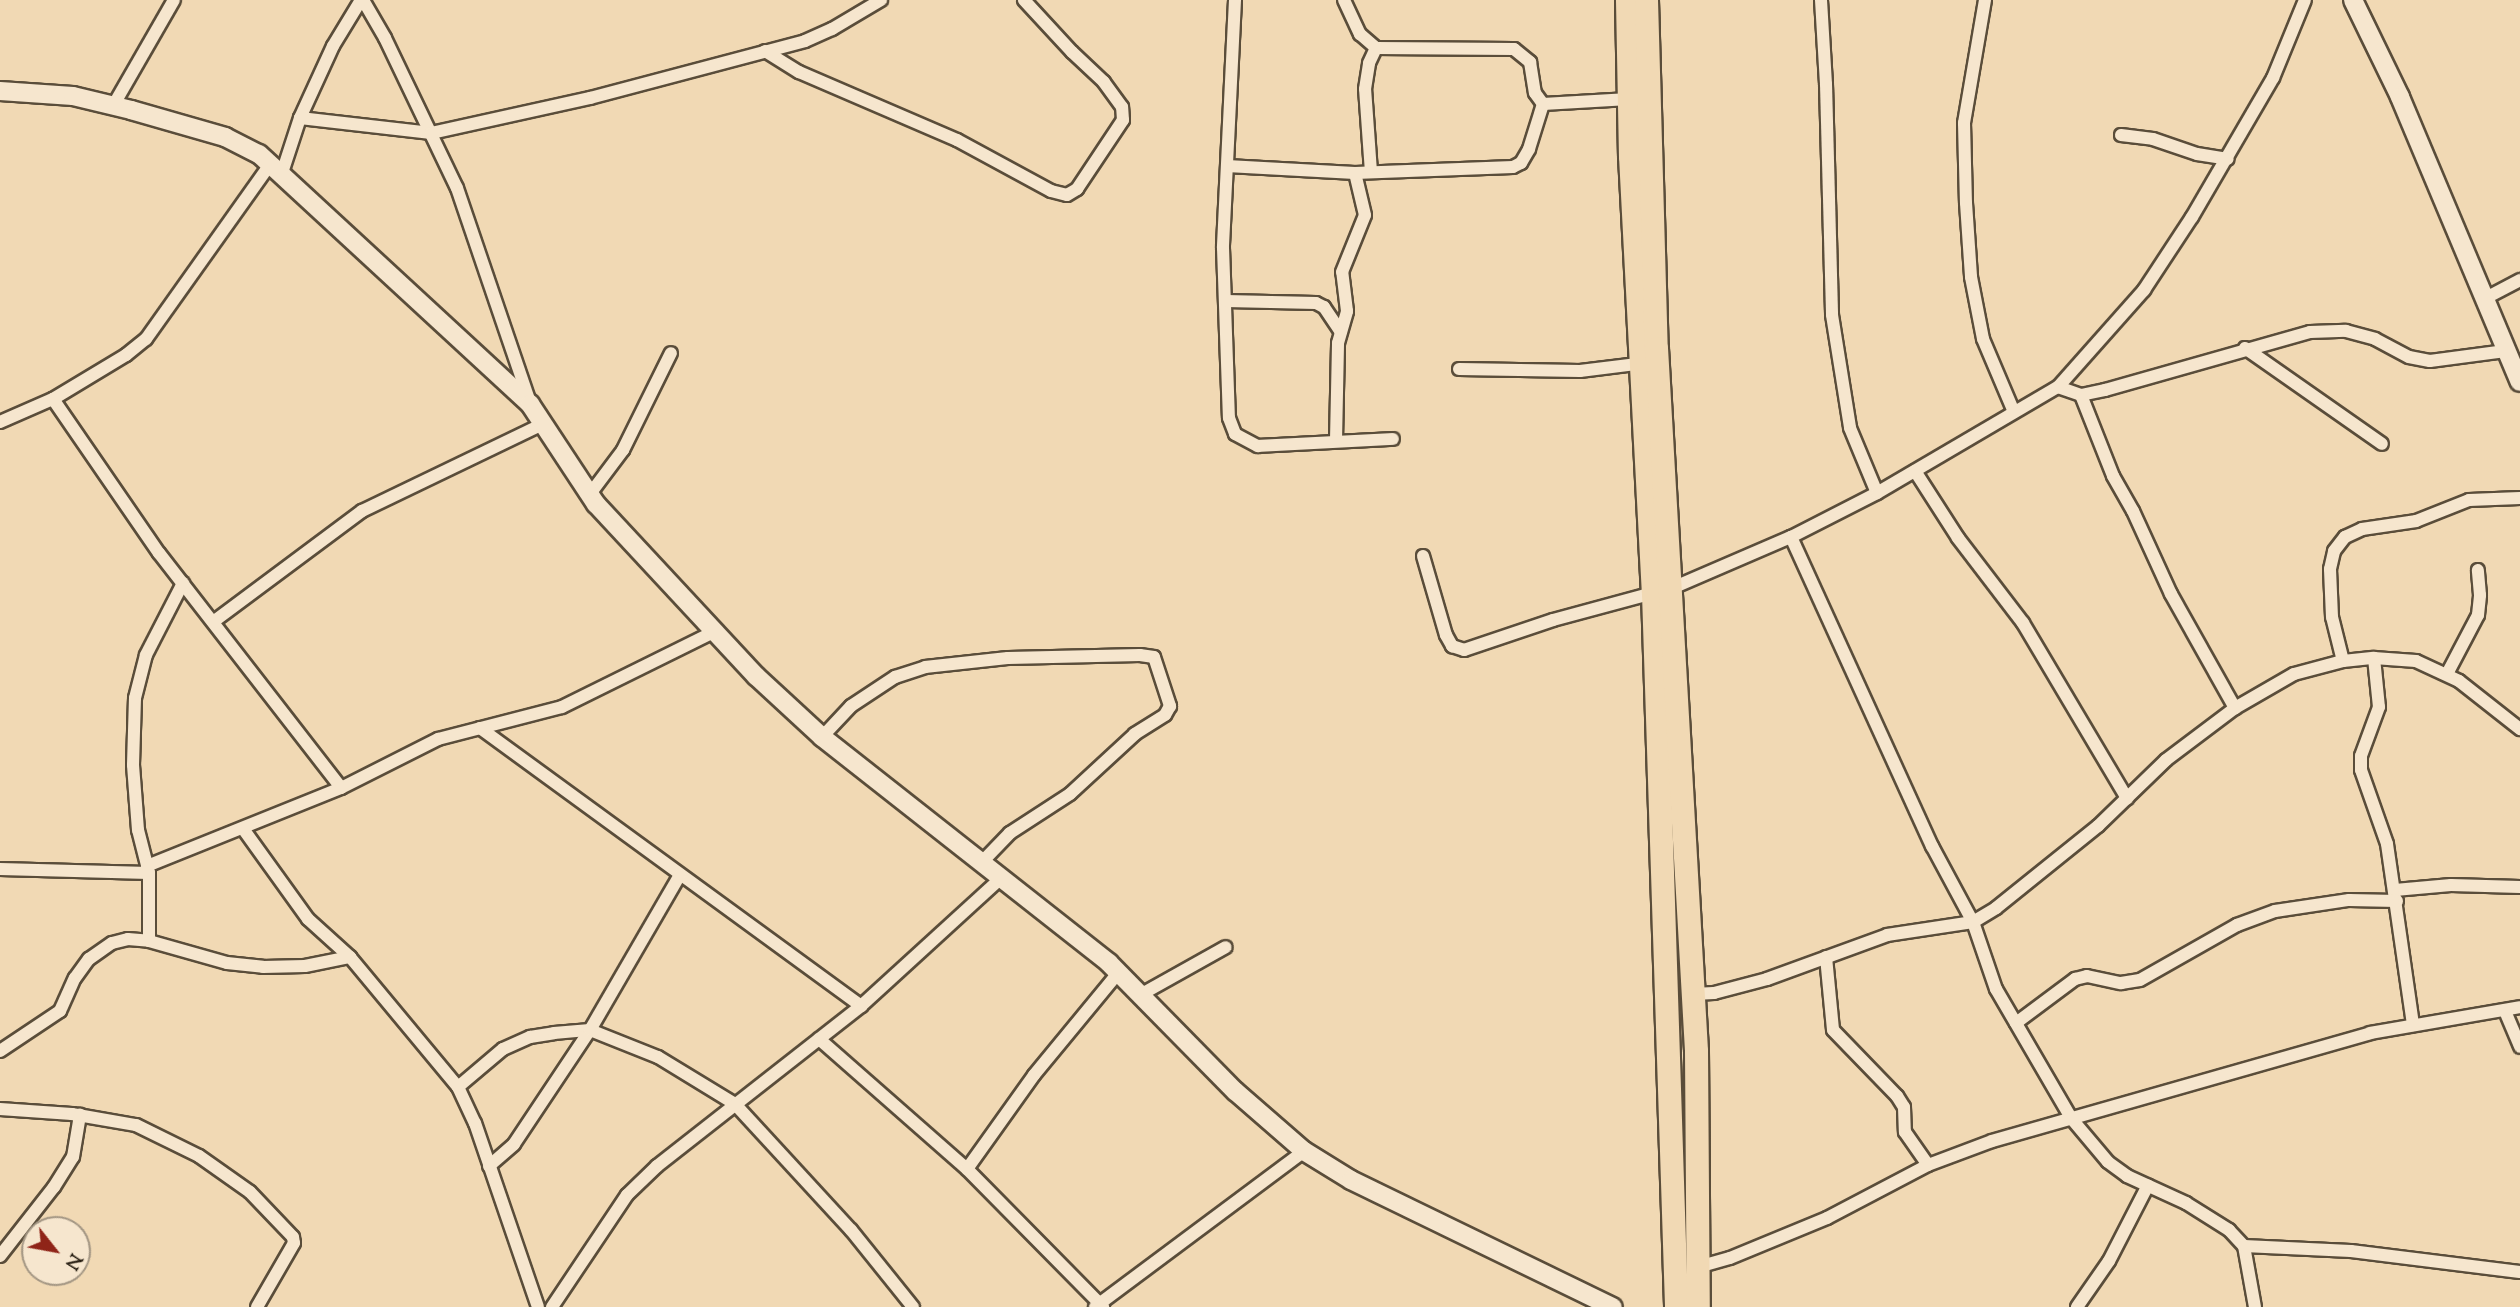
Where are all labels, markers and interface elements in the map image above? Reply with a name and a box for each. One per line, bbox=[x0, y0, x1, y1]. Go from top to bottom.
north arrow bbox=[21, 1216, 91, 1286]
text: N bbox=[57, 1248, 88, 1274]

